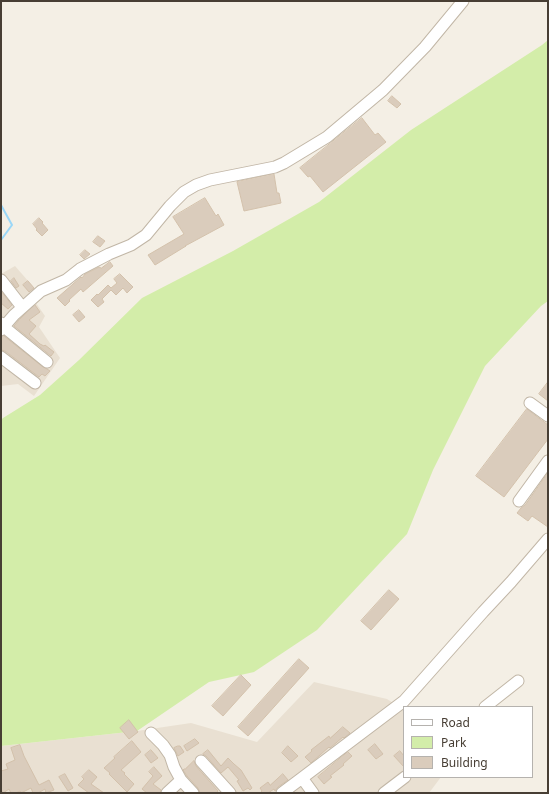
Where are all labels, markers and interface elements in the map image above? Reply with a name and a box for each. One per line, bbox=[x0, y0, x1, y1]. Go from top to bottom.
legend bbox=[403, 706, 533, 778]
text: Road bbox=[441, 714, 470, 731]
text: Park bbox=[441, 734, 466, 751]
text: Building bbox=[441, 754, 488, 771]

